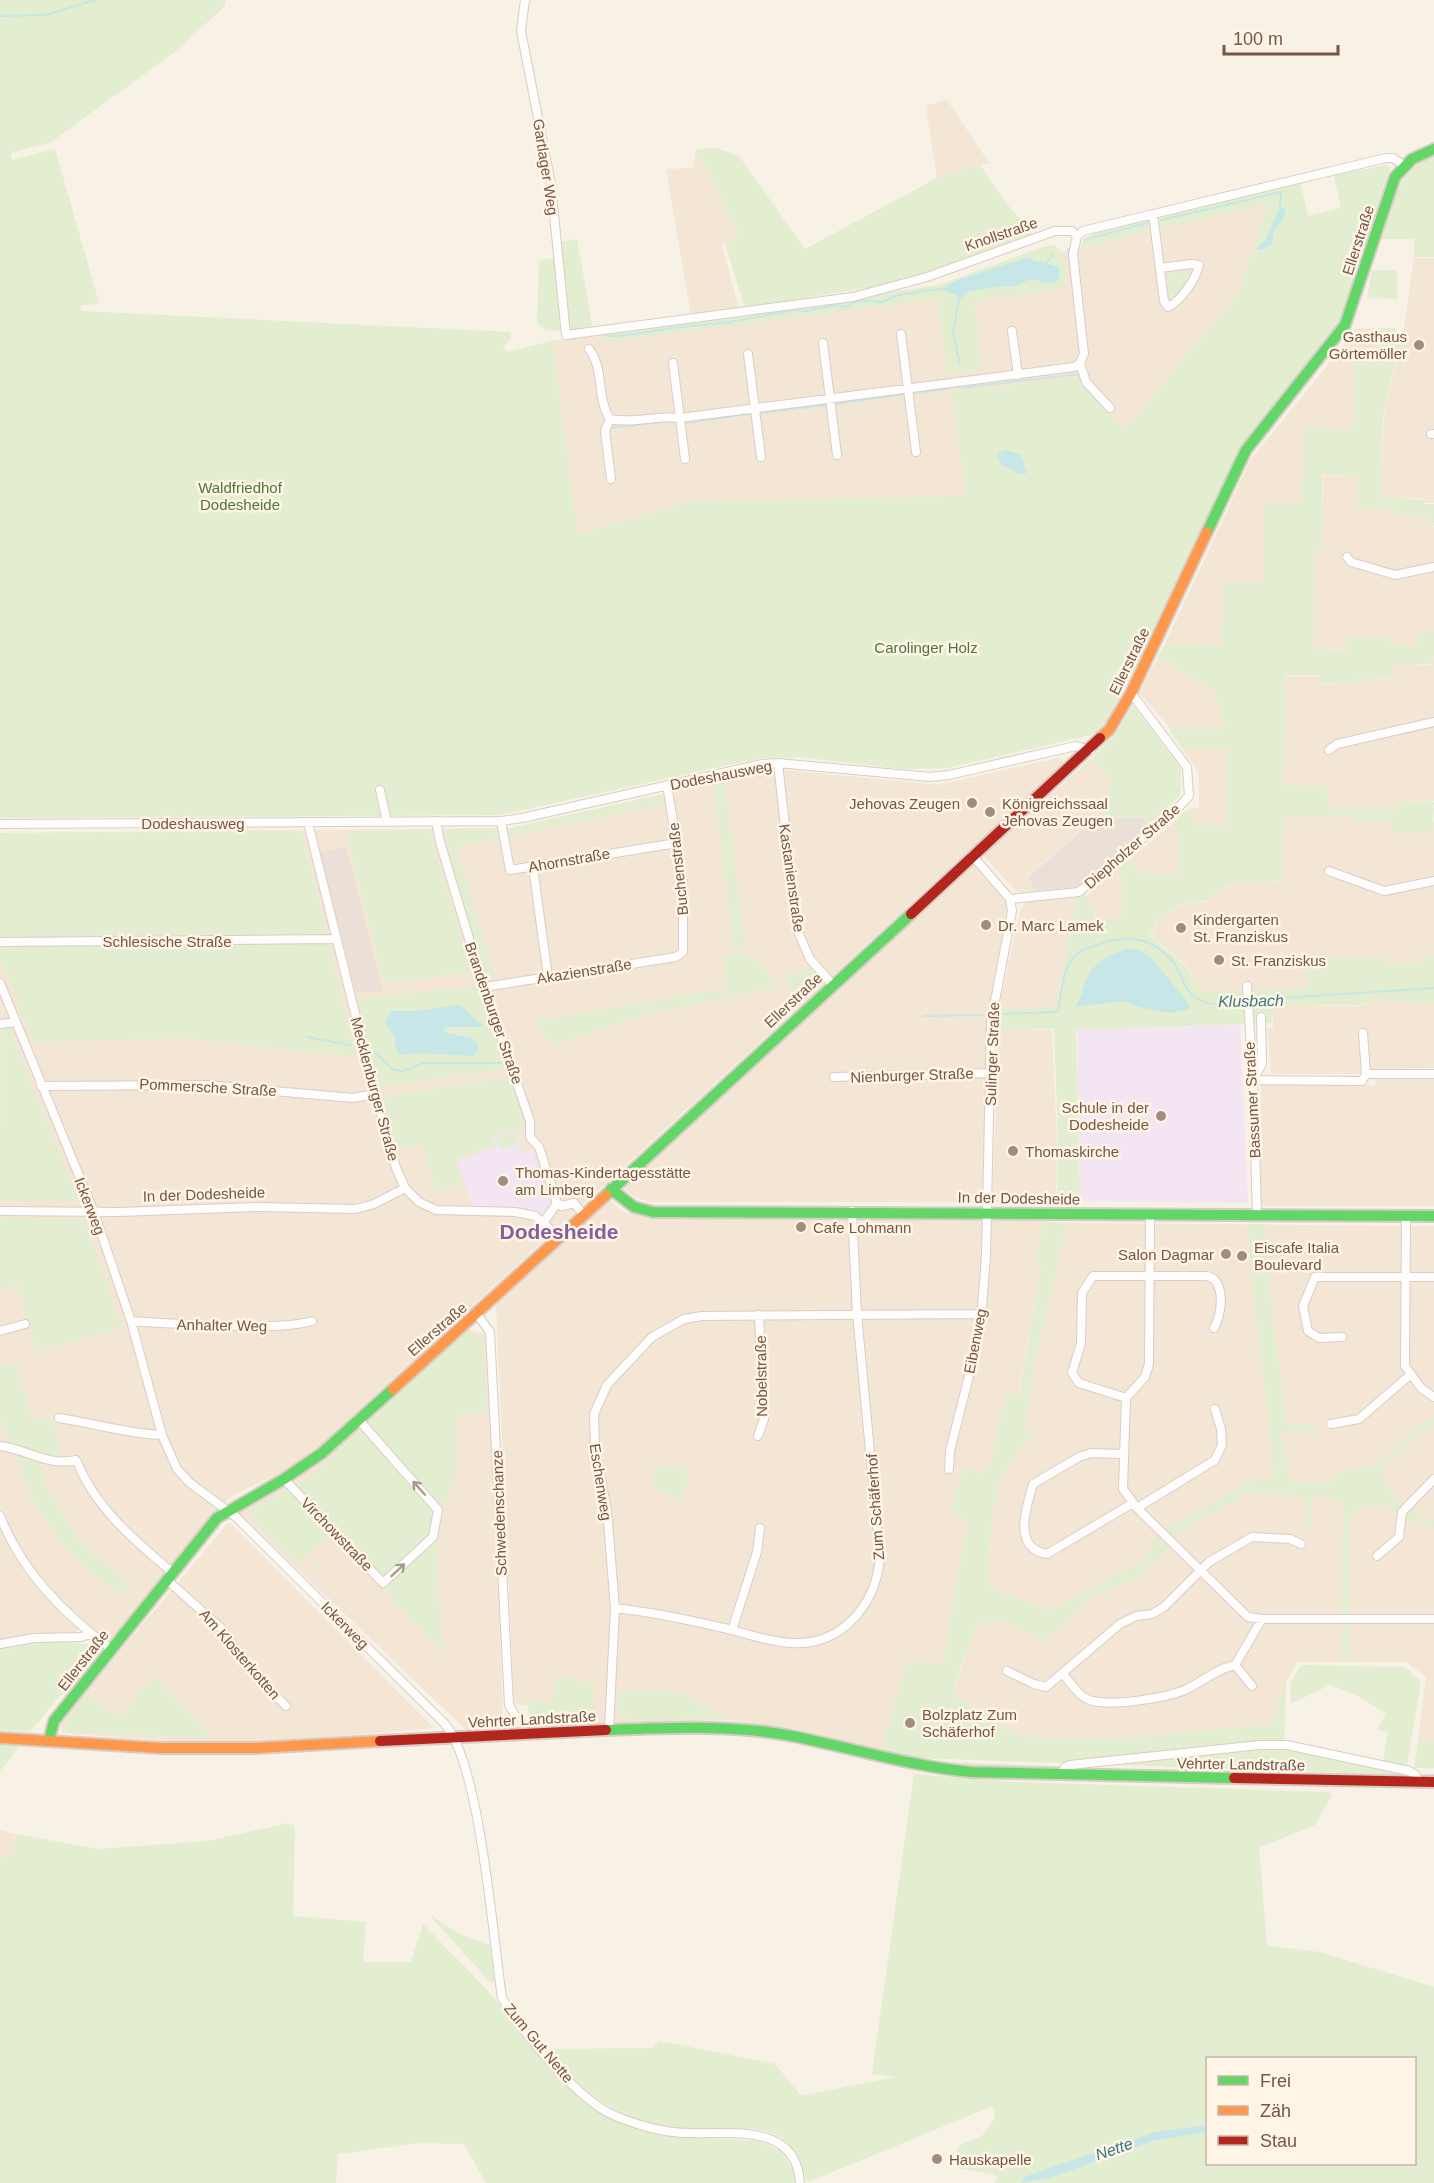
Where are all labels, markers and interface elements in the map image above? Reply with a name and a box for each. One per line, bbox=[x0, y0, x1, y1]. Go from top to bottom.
scale bar bbox=[1224, 18, 1338, 56]
text: 100 m bbox=[1233, 29, 1283, 49]
street label: Gartlager Weg bbox=[530, 118, 562, 216]
street label: Ellerstraße bbox=[1339, 203, 1377, 277]
street label: Knollstraße bbox=[962, 214, 1040, 254]
place label: Gasthaus Görtemöller bbox=[1329, 328, 1407, 362]
marker: Gasthaus Görtemöller bbox=[1412, 338, 1426, 352]
park label: Waldfriedhof Dodesheide bbox=[198, 479, 283, 513]
street label: Ellerstraße bbox=[1105, 625, 1153, 697]
park label: Carolinger Holz bbox=[874, 639, 978, 656]
street label: Dodeshausweg bbox=[669, 757, 773, 793]
place label: Jehovas Zeugen bbox=[849, 795, 960, 812]
place label: Königreichssaal Jehovas Zeugen bbox=[1002, 795, 1113, 829]
marker: Jehovas Zeugen bbox=[965, 796, 979, 810]
street label: Diepholzer Straße bbox=[1081, 800, 1183, 892]
marker: Königreichssaal Jehovas Zeugen bbox=[983, 805, 997, 819]
street label: Dodeshausweg bbox=[141, 815, 245, 832]
street label: Buchenstraße bbox=[665, 822, 691, 916]
street label: Kastanienstraße bbox=[776, 823, 808, 933]
street label: Ahornstraße bbox=[527, 844, 611, 876]
place label: Kindergarten St. Franziskus bbox=[1193, 911, 1288, 945]
place label: Dr. Marc Lamek bbox=[998, 917, 1104, 934]
marker: Dr. Marc Lamek bbox=[979, 918, 993, 932]
marker: Kindergarten St. Franziskus bbox=[1174, 921, 1188, 935]
street label: Schlesische Straße bbox=[102, 933, 232, 950]
street label: Brandenburger Straße bbox=[462, 940, 526, 1086]
place label: St. Franziskus bbox=[1231, 952, 1326, 969]
marker: St. Franziskus bbox=[1212, 953, 1226, 967]
street label: Akazienstraße bbox=[535, 955, 633, 987]
street label: Ellerstraße bbox=[761, 969, 825, 1031]
water label: Klusbach bbox=[1218, 992, 1284, 1010]
street label: Sulinger Straße bbox=[982, 1002, 1002, 1106]
street label: Mecklenburger Straße bbox=[348, 1015, 402, 1163]
street label: Bassumer Straße bbox=[1240, 1041, 1264, 1159]
street label: Nienburger Straße bbox=[850, 1064, 974, 1086]
street label: Pommersche Straße bbox=[139, 1075, 277, 1099]
place label: Schule in der Dodesheide bbox=[1061, 1099, 1149, 1133]
marker: Schule in der Dodesheide bbox=[1154, 1109, 1168, 1123]
place label: Thomaskirche bbox=[1025, 1143, 1119, 1160]
marker: Thomaskirche bbox=[1006, 1144, 1020, 1158]
place label: Thomas-Kindertagesstätte am Limberg bbox=[515, 1164, 691, 1198]
marker: Thomas-Kindertagesstätte am Limberg bbox=[496, 1174, 510, 1188]
street label: Ickerweg bbox=[71, 1175, 109, 1237]
street label: In der Dodesheide bbox=[142, 1183, 266, 1205]
street label: In der Dodesheide bbox=[958, 1188, 1080, 1208]
place label: Cafe Lohmann bbox=[813, 1219, 911, 1236]
district label: Dodesheide bbox=[499, 1220, 619, 1243]
marker: Cafe Lohmann bbox=[794, 1220, 808, 1234]
place label: Eiscafe Italia Boulevard bbox=[1254, 1239, 1340, 1273]
place label: Salon Dagmar bbox=[1118, 1246, 1214, 1263]
marker: Salon Dagmar bbox=[1219, 1247, 1233, 1261]
marker: Eiscafe Italia Boulevard bbox=[1235, 1249, 1249, 1263]
street label: Ellerstraße bbox=[404, 1299, 470, 1359]
street label: Eibenweg bbox=[960, 1307, 990, 1375]
street label: Anhalter Weg bbox=[177, 1316, 267, 1334]
street label: Nobelstraße bbox=[752, 1335, 770, 1417]
street label: Eschenweg bbox=[587, 1442, 615, 1522]
street label: Schwedenschanze bbox=[488, 1450, 510, 1576]
street label: Zum Schäferhof bbox=[863, 1452, 887, 1561]
one-way arrow bbox=[412, 1481, 426, 1496]
street label: Virchowstraße bbox=[298, 1494, 376, 1574]
one-way arrow bbox=[390, 1563, 405, 1577]
street label: Ickerweg bbox=[318, 1598, 372, 1652]
street label: Am Klosterkotten bbox=[196, 1605, 284, 1703]
street label: Ellerstraße bbox=[54, 1626, 112, 1694]
place label: Bolzplatz Zum Schäferhof bbox=[922, 1706, 1017, 1740]
street label: Vehrter Landstraße bbox=[467, 1707, 597, 1731]
marker: Bolzplatz Zum Schäferhof bbox=[903, 1716, 917, 1730]
street label: Vehrter Landstraße bbox=[1177, 1754, 1305, 1774]
street label: Zum Gut Nette bbox=[501, 2000, 577, 2086]
legend bbox=[1206, 2057, 1416, 2165]
text: Frei bbox=[1260, 2071, 1291, 2091]
text: Zäh bbox=[1260, 2101, 1291, 2121]
text: Stau bbox=[1260, 2131, 1297, 2151]
water label: Nette bbox=[1093, 2135, 1135, 2163]
place label: Hauskapelle bbox=[949, 2151, 1032, 2168]
marker: Hauskapelle bbox=[930, 2152, 944, 2166]

